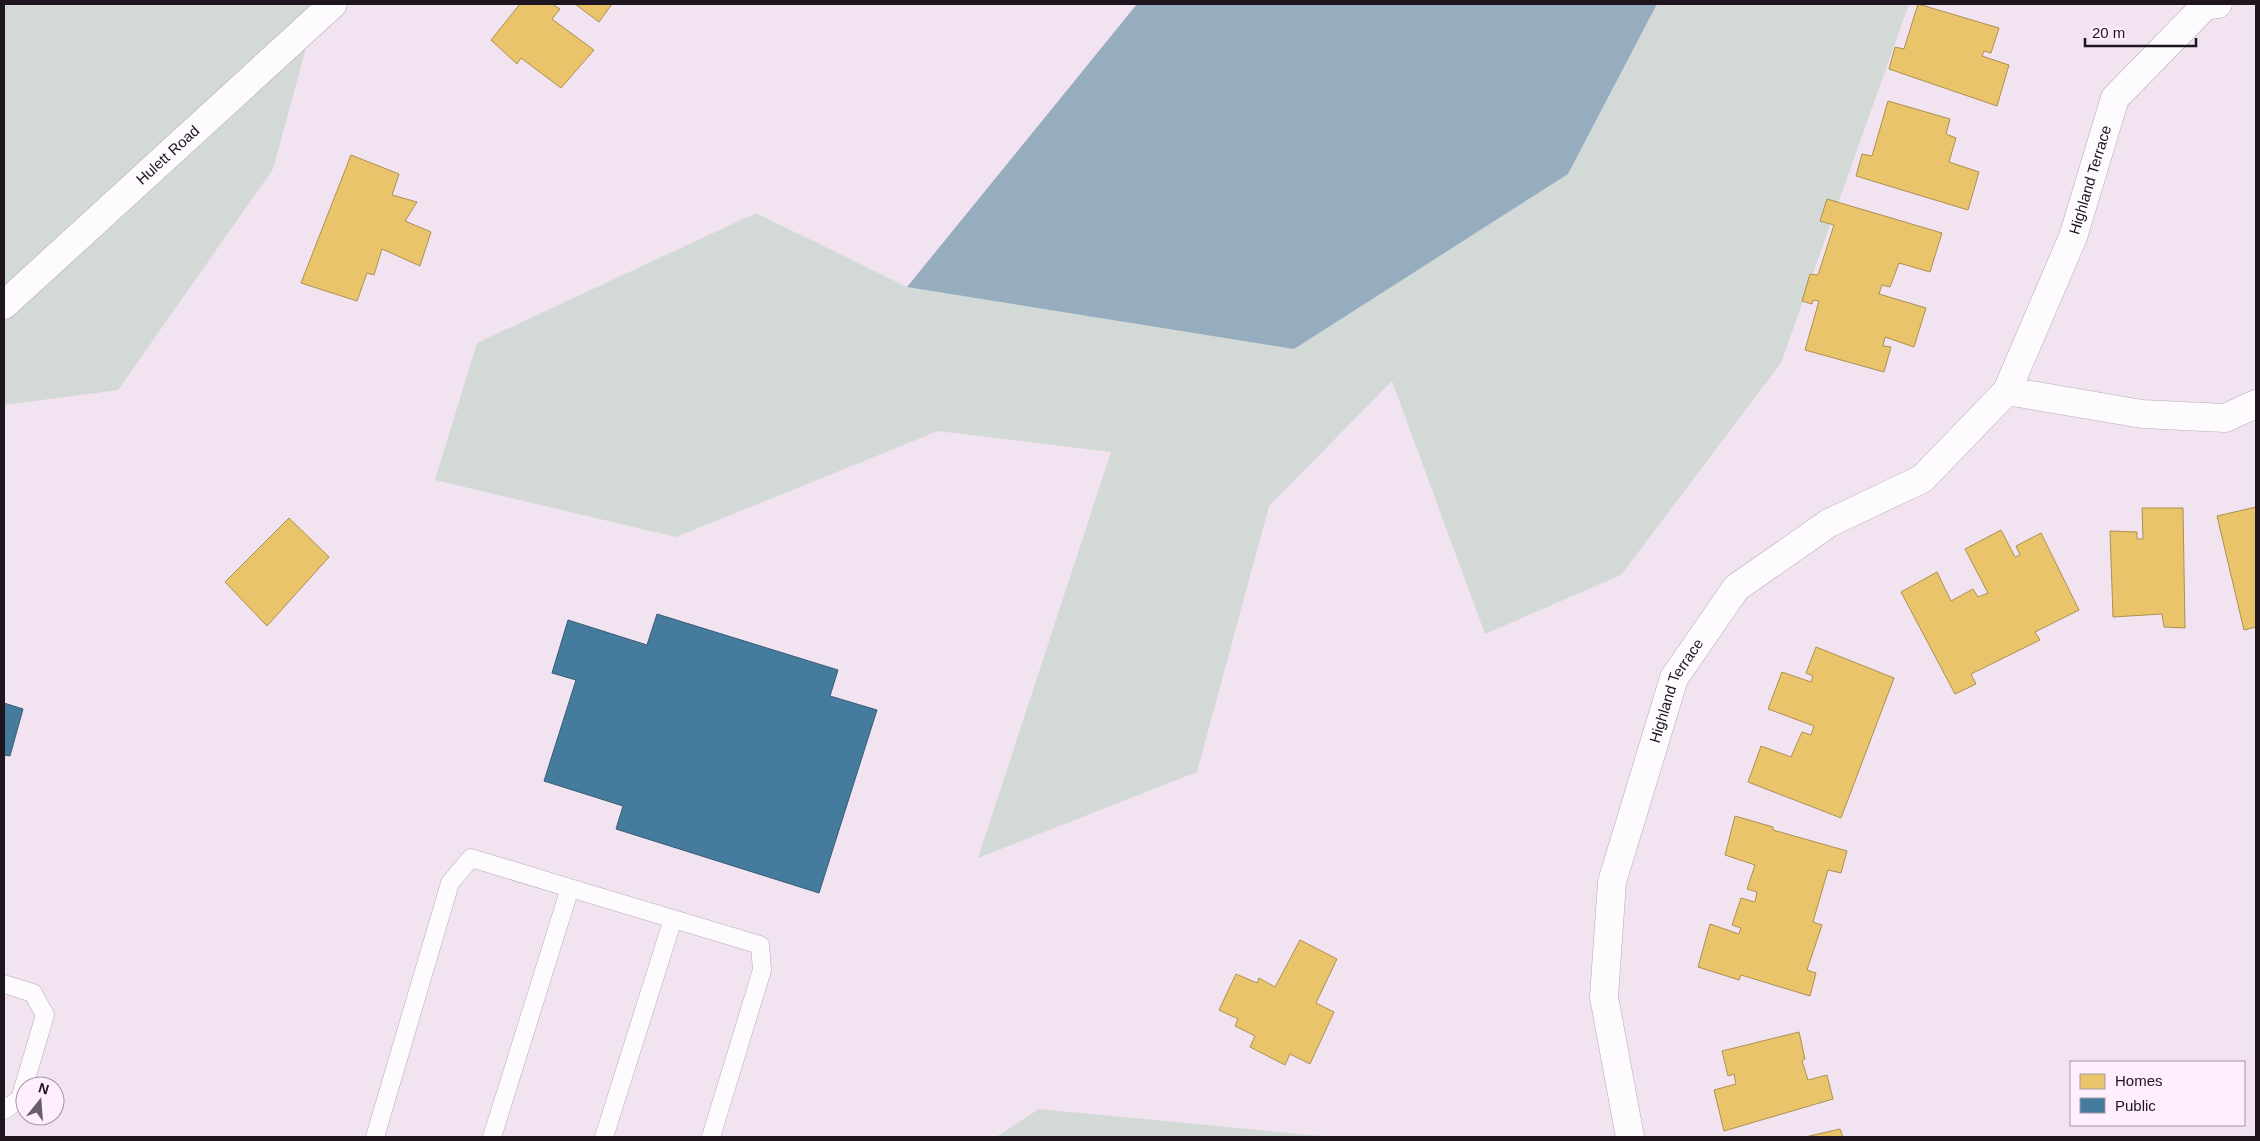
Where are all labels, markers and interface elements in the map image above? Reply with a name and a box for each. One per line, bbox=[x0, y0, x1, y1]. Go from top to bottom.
scale bar bbox=[2085, 15, 2196, 47]
text: 20 m bbox=[2092, 24, 2125, 41]
street label: Hulett Road bbox=[132, 122, 202, 188]
street label: Highland Terrace bbox=[2065, 123, 2114, 236]
street label: Highland Terrace bbox=[1646, 635, 1707, 745]
legend bbox=[2070, 1061, 2245, 1126]
text: Homes bbox=[2115, 1072, 2163, 1089]
north arrow bbox=[15, 1076, 65, 1126]
text: N bbox=[37, 1079, 51, 1098]
text: Public bbox=[2115, 1097, 2156, 1114]

